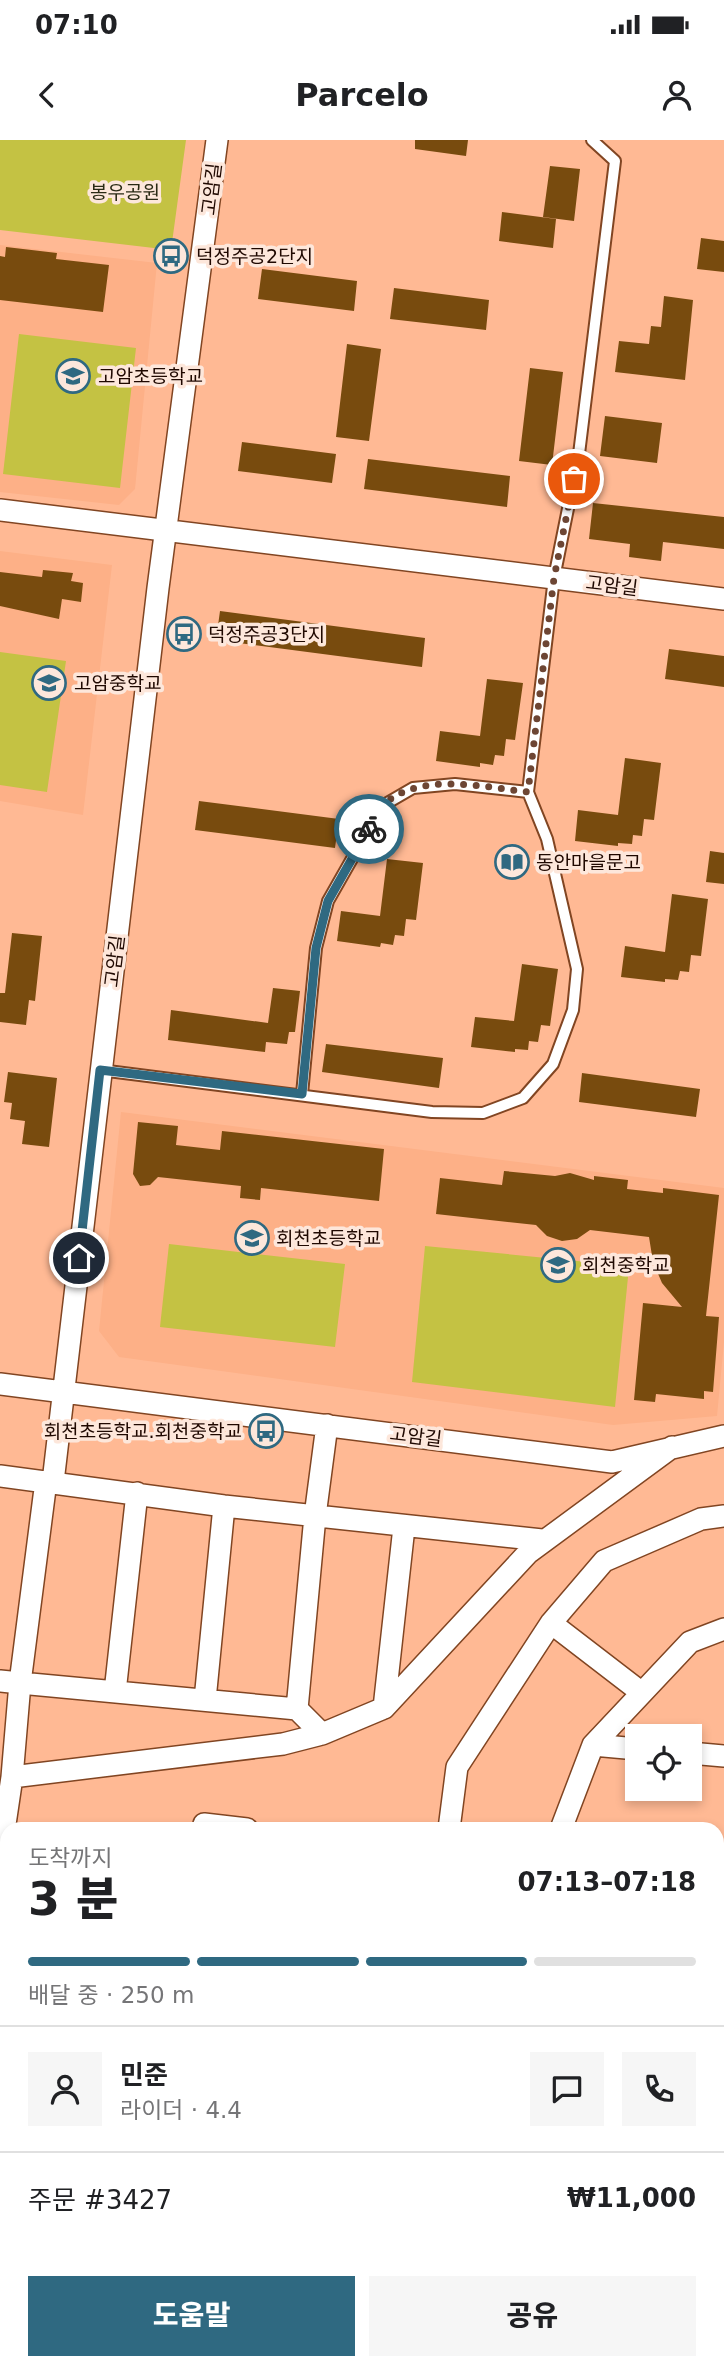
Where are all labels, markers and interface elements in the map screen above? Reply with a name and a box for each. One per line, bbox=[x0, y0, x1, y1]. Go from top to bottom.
text: 07:10 bbox=[35, 10, 118, 40]
icon: back bbox=[28, 76, 66, 114]
text: Parcelo bbox=[295, 76, 429, 114]
icon: person bbox=[658, 76, 696, 114]
street label: 고암길 bbox=[197, 162, 225, 216]
park label: 봉우공원 bbox=[90, 181, 160, 203]
bus stop icon: 덕정주공2단지 bbox=[152, 237, 190, 275]
place label: 덕정주공2단지 bbox=[196, 245, 313, 267]
school or university icon: 고암초등학교 bbox=[54, 357, 92, 395]
place label: 고암초등학교 bbox=[98, 365, 203, 387]
pin bbox=[544, 449, 604, 509]
icon: bag bbox=[555, 460, 593, 498]
street label: 고암길 bbox=[585, 571, 639, 599]
bus stop icon: 덕정주공3단지 bbox=[165, 615, 203, 653]
place label: 덕정주공3단지 bbox=[208, 623, 325, 645]
school or university icon: 고암중학교 bbox=[30, 664, 68, 702]
place label: 고암중학교 bbox=[74, 672, 161, 694]
courier bbox=[334, 794, 404, 864]
icon: bike bbox=[350, 810, 388, 848]
library icon: 동안마을문고 bbox=[493, 843, 531, 881]
place label: 동안마을문고 bbox=[536, 851, 641, 873]
street label: 고암길 bbox=[100, 934, 128, 988]
school or university icon: 회천초등학교 bbox=[233, 1219, 271, 1257]
place label: 회천초등학교 bbox=[276, 1227, 381, 1249]
pin bbox=[49, 1228, 109, 1288]
icon: home bbox=[60, 1239, 98, 1277]
school or university icon: 회천중학교 bbox=[539, 1246, 577, 1284]
place label: 회천중학교 bbox=[582, 1254, 669, 1276]
bus stop icon: 회천초등학교.회천중학교 bbox=[247, 1412, 285, 1450]
place label: 회천초등학교.회천중학교 bbox=[44, 1420, 242, 1442]
street label: 고암길 bbox=[389, 1422, 443, 1450]
map controls bbox=[625, 1724, 702, 1801]
button: locate bbox=[625, 1724, 702, 1801]
text: 도착까지 bbox=[28, 1845, 113, 1871]
text: 07:13–07:18 bbox=[517, 1867, 696, 1897]
text: 3 분 bbox=[28, 1872, 118, 1926]
text: 배달 중 · 250 m bbox=[28, 1982, 194, 2008]
button: person bbox=[28, 2052, 102, 2126]
button: chat bbox=[530, 2052, 604, 2126]
button: phone bbox=[622, 2052, 696, 2126]
text: 민준 bbox=[120, 2060, 168, 2090]
text: 라이더 · 4.4 bbox=[120, 2097, 242, 2123]
text: ₩11,000 bbox=[567, 2183, 696, 2213]
text: 주문 #3427 bbox=[28, 2185, 172, 2215]
button: 도움말 bbox=[28, 2276, 355, 2356]
button: 공유 bbox=[369, 2276, 696, 2356]

